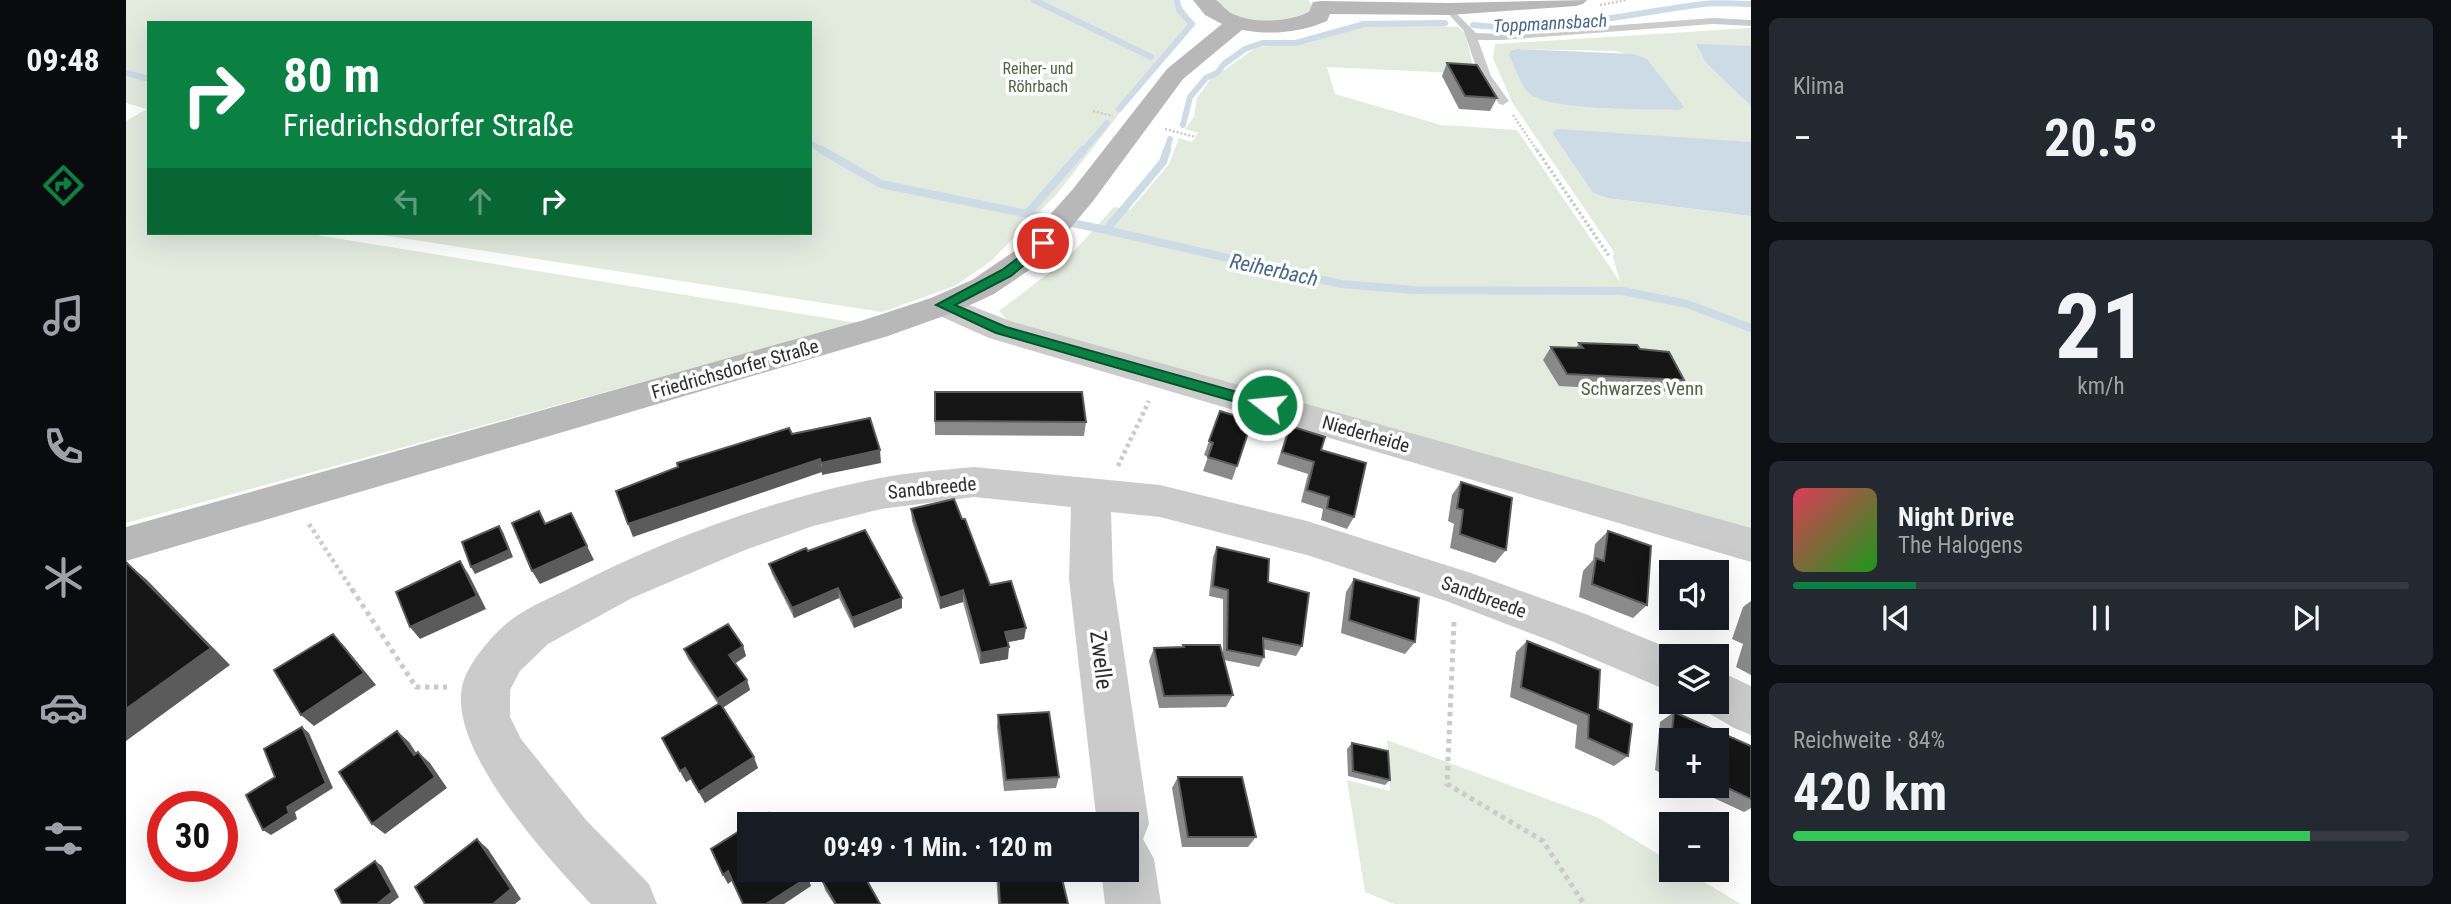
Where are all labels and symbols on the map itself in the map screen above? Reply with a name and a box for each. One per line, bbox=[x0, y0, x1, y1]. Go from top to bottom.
water label: Toppmannsbach bbox=[1492, 10, 1608, 36]
park label: Reiher- und Röhrbach bbox=[1003, 59, 1073, 96]
pin bbox=[1013, 213, 1073, 273]
water label: Reiherbach bbox=[1228, 249, 1320, 291]
street label: Friedrichsdorfer Straße bbox=[649, 334, 821, 404]
position arrow bbox=[1230, 368, 1304, 442]
park label: Schwarzes Venn bbox=[1581, 377, 1703, 400]
street label: Niederheide bbox=[1320, 411, 1412, 457]
street label: Sandbreede bbox=[887, 472, 977, 504]
street label: Sandbreede bbox=[1438, 571, 1530, 623]
street label: Zwelle bbox=[1084, 629, 1118, 691]
speed limit sign: 30 bbox=[147, 791, 238, 882]

